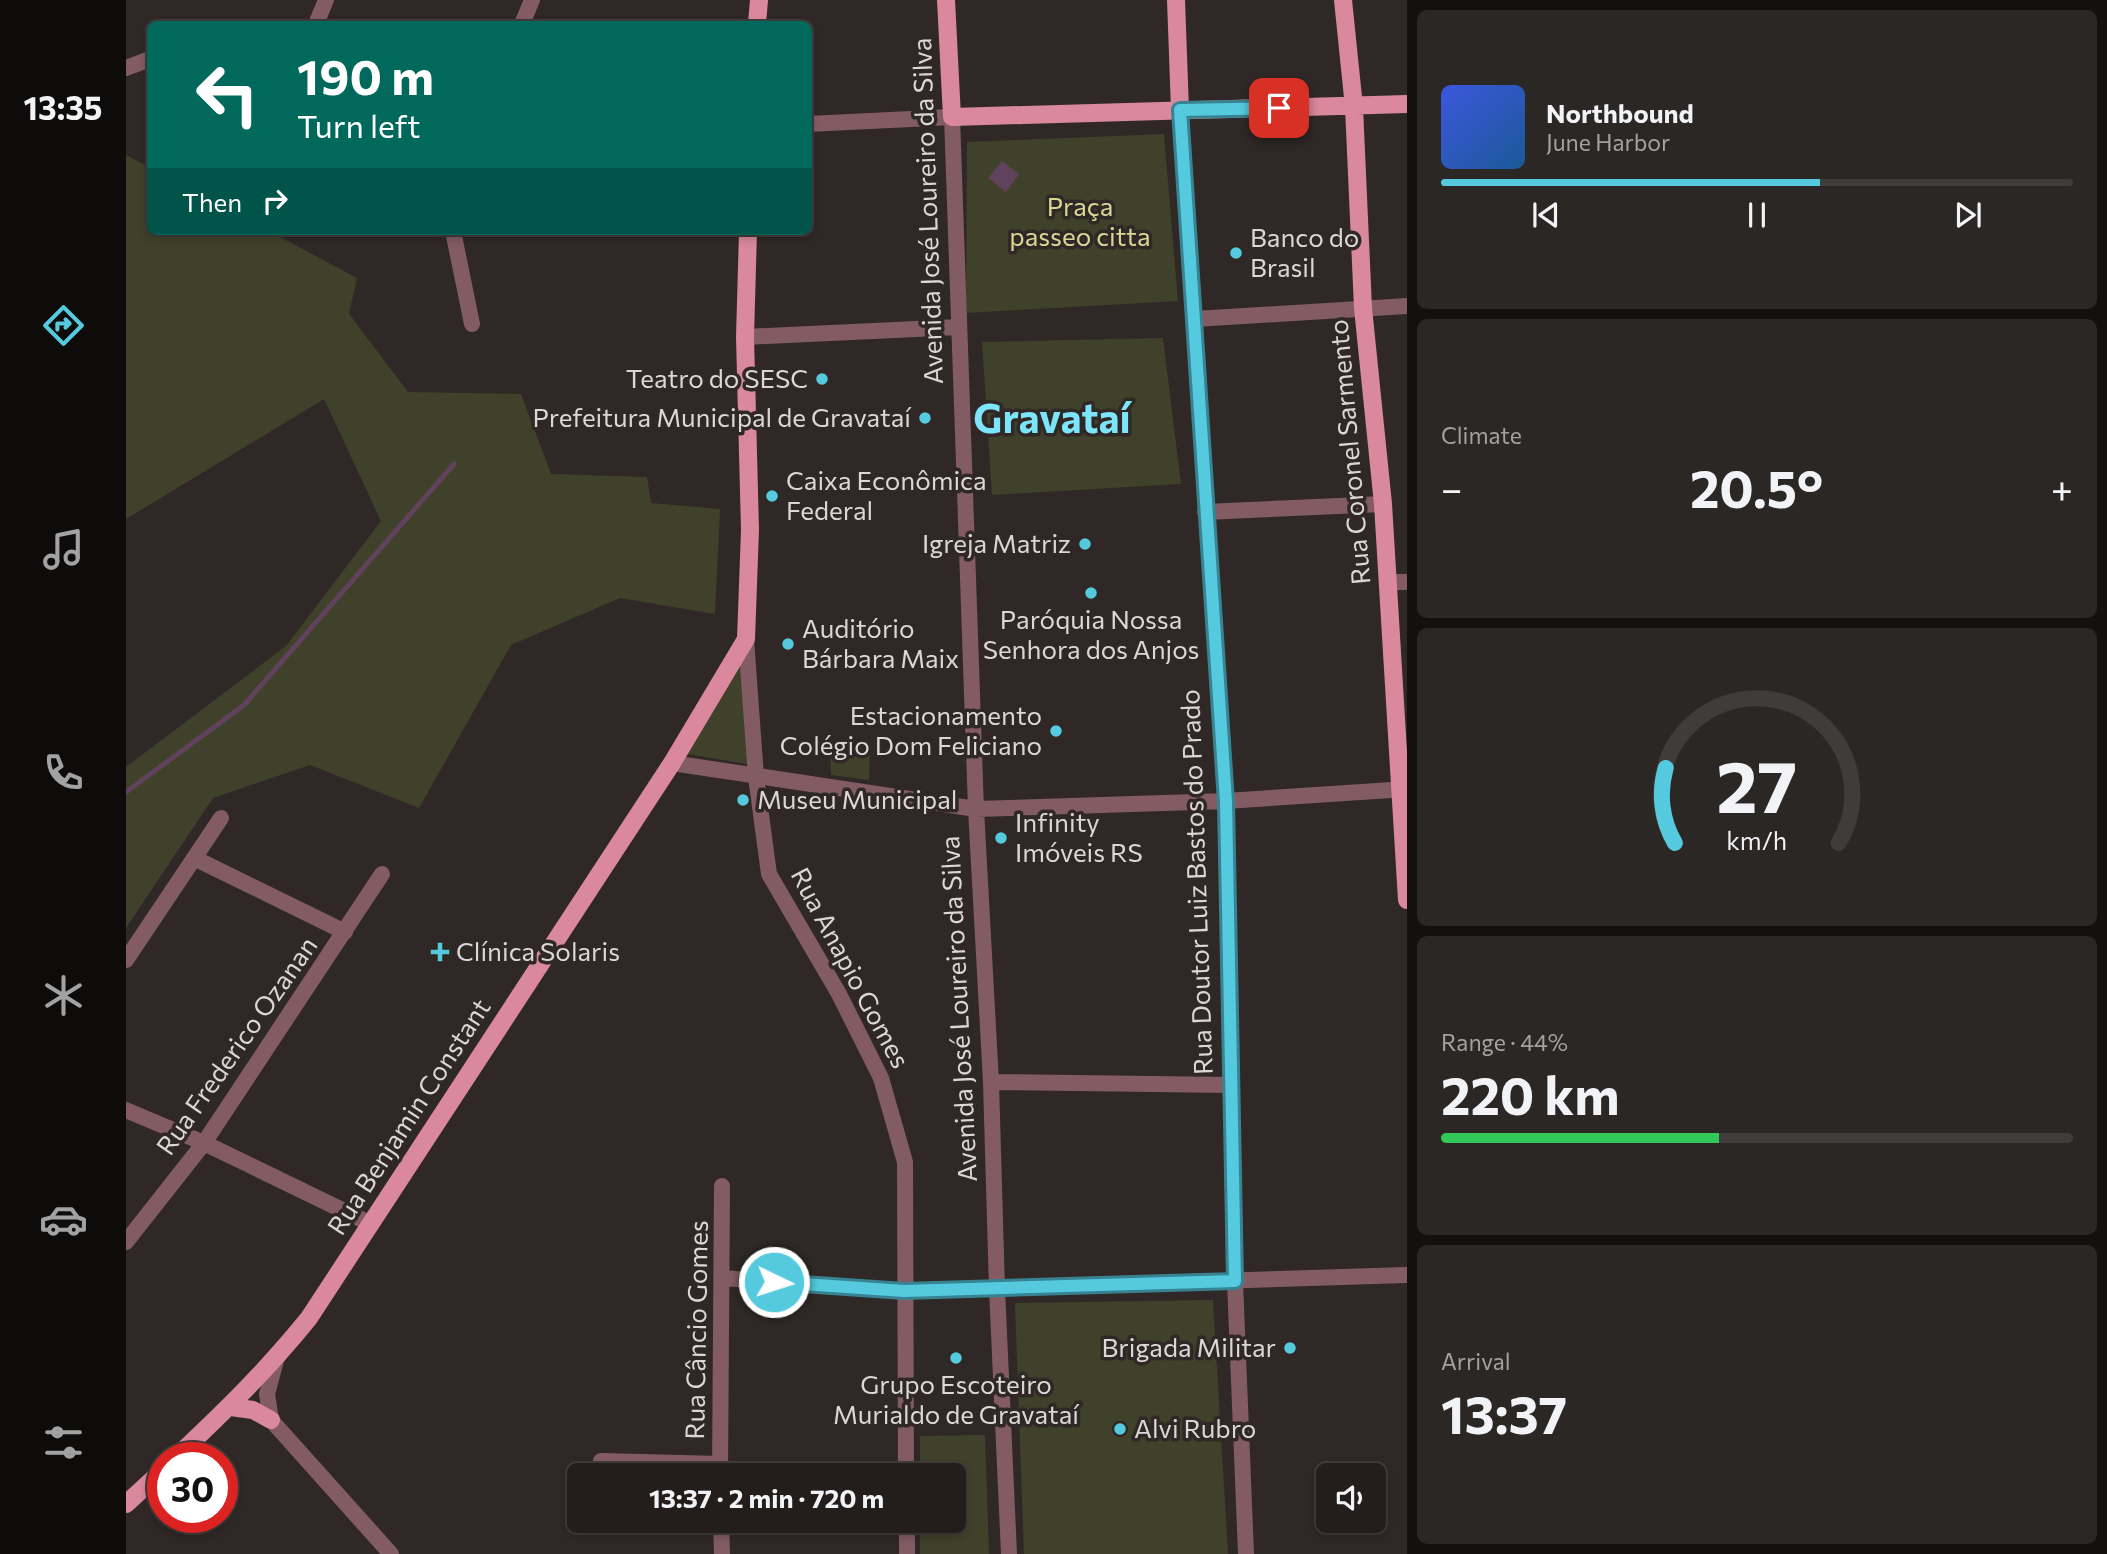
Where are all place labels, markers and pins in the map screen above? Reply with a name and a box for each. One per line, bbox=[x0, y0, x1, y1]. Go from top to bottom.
pin bbox=[1249, 78, 1309, 138]
place label: Banco do Brasil bbox=[1250, 221, 1359, 282]
marker: Banco do Brasil bbox=[1228, 245, 1244, 261]
place label: Teatro do SESC bbox=[626, 362, 808, 393]
marker: Teatro do SESC bbox=[814, 371, 830, 387]
place label: Prefeitura Municipal de Gravataí bbox=[532, 401, 912, 432]
marker: Prefeitura Municipal de Gravataí bbox=[917, 410, 933, 426]
place label: Caixa Econômica Federal bbox=[786, 464, 987, 525]
marker: Caixa Econômica Federal bbox=[764, 488, 780, 504]
place label: Igreja Matriz bbox=[922, 527, 1071, 558]
marker: Igreja Matriz bbox=[1077, 536, 1093, 552]
marker: Paróquia Nossa Senhora dos Anjos bbox=[1083, 585, 1099, 601]
place label: Paróquia Nossa Senhora dos Anjos bbox=[983, 603, 1199, 664]
place label: Auditório Bárbara Maix bbox=[802, 612, 959, 673]
marker: Auditório Bárbara Maix bbox=[780, 636, 796, 652]
place label: Estacionamento Colégio Dom Feliciano bbox=[780, 699, 1042, 760]
marker: Estacionamento Colégio Dom Feliciano bbox=[1048, 723, 1064, 739]
place label: Museu Municipal bbox=[757, 783, 957, 814]
marker: Museu Municipal bbox=[735, 792, 751, 808]
place label: Infinity Imóveis RS bbox=[1015, 806, 1143, 867]
marker: Infinity Imóveis RS bbox=[993, 830, 1009, 846]
place label: Clínica Solaris bbox=[456, 935, 620, 966]
marker: Clínica Solaris bbox=[430, 942, 450, 962]
place label: Brigada Militar bbox=[1102, 1331, 1276, 1362]
marker: Brigada Militar bbox=[1282, 1340, 1298, 1356]
marker: Grupo Escoteiro Murialdo de Gravataí bbox=[948, 1350, 964, 1366]
place label: Grupo Escoteiro Murialdo de Gravataí bbox=[833, 1368, 1080, 1429]
place label: Alvi Rubro bbox=[1134, 1412, 1256, 1443]
marker: Alvi Rubro bbox=[1112, 1421, 1128, 1437]

